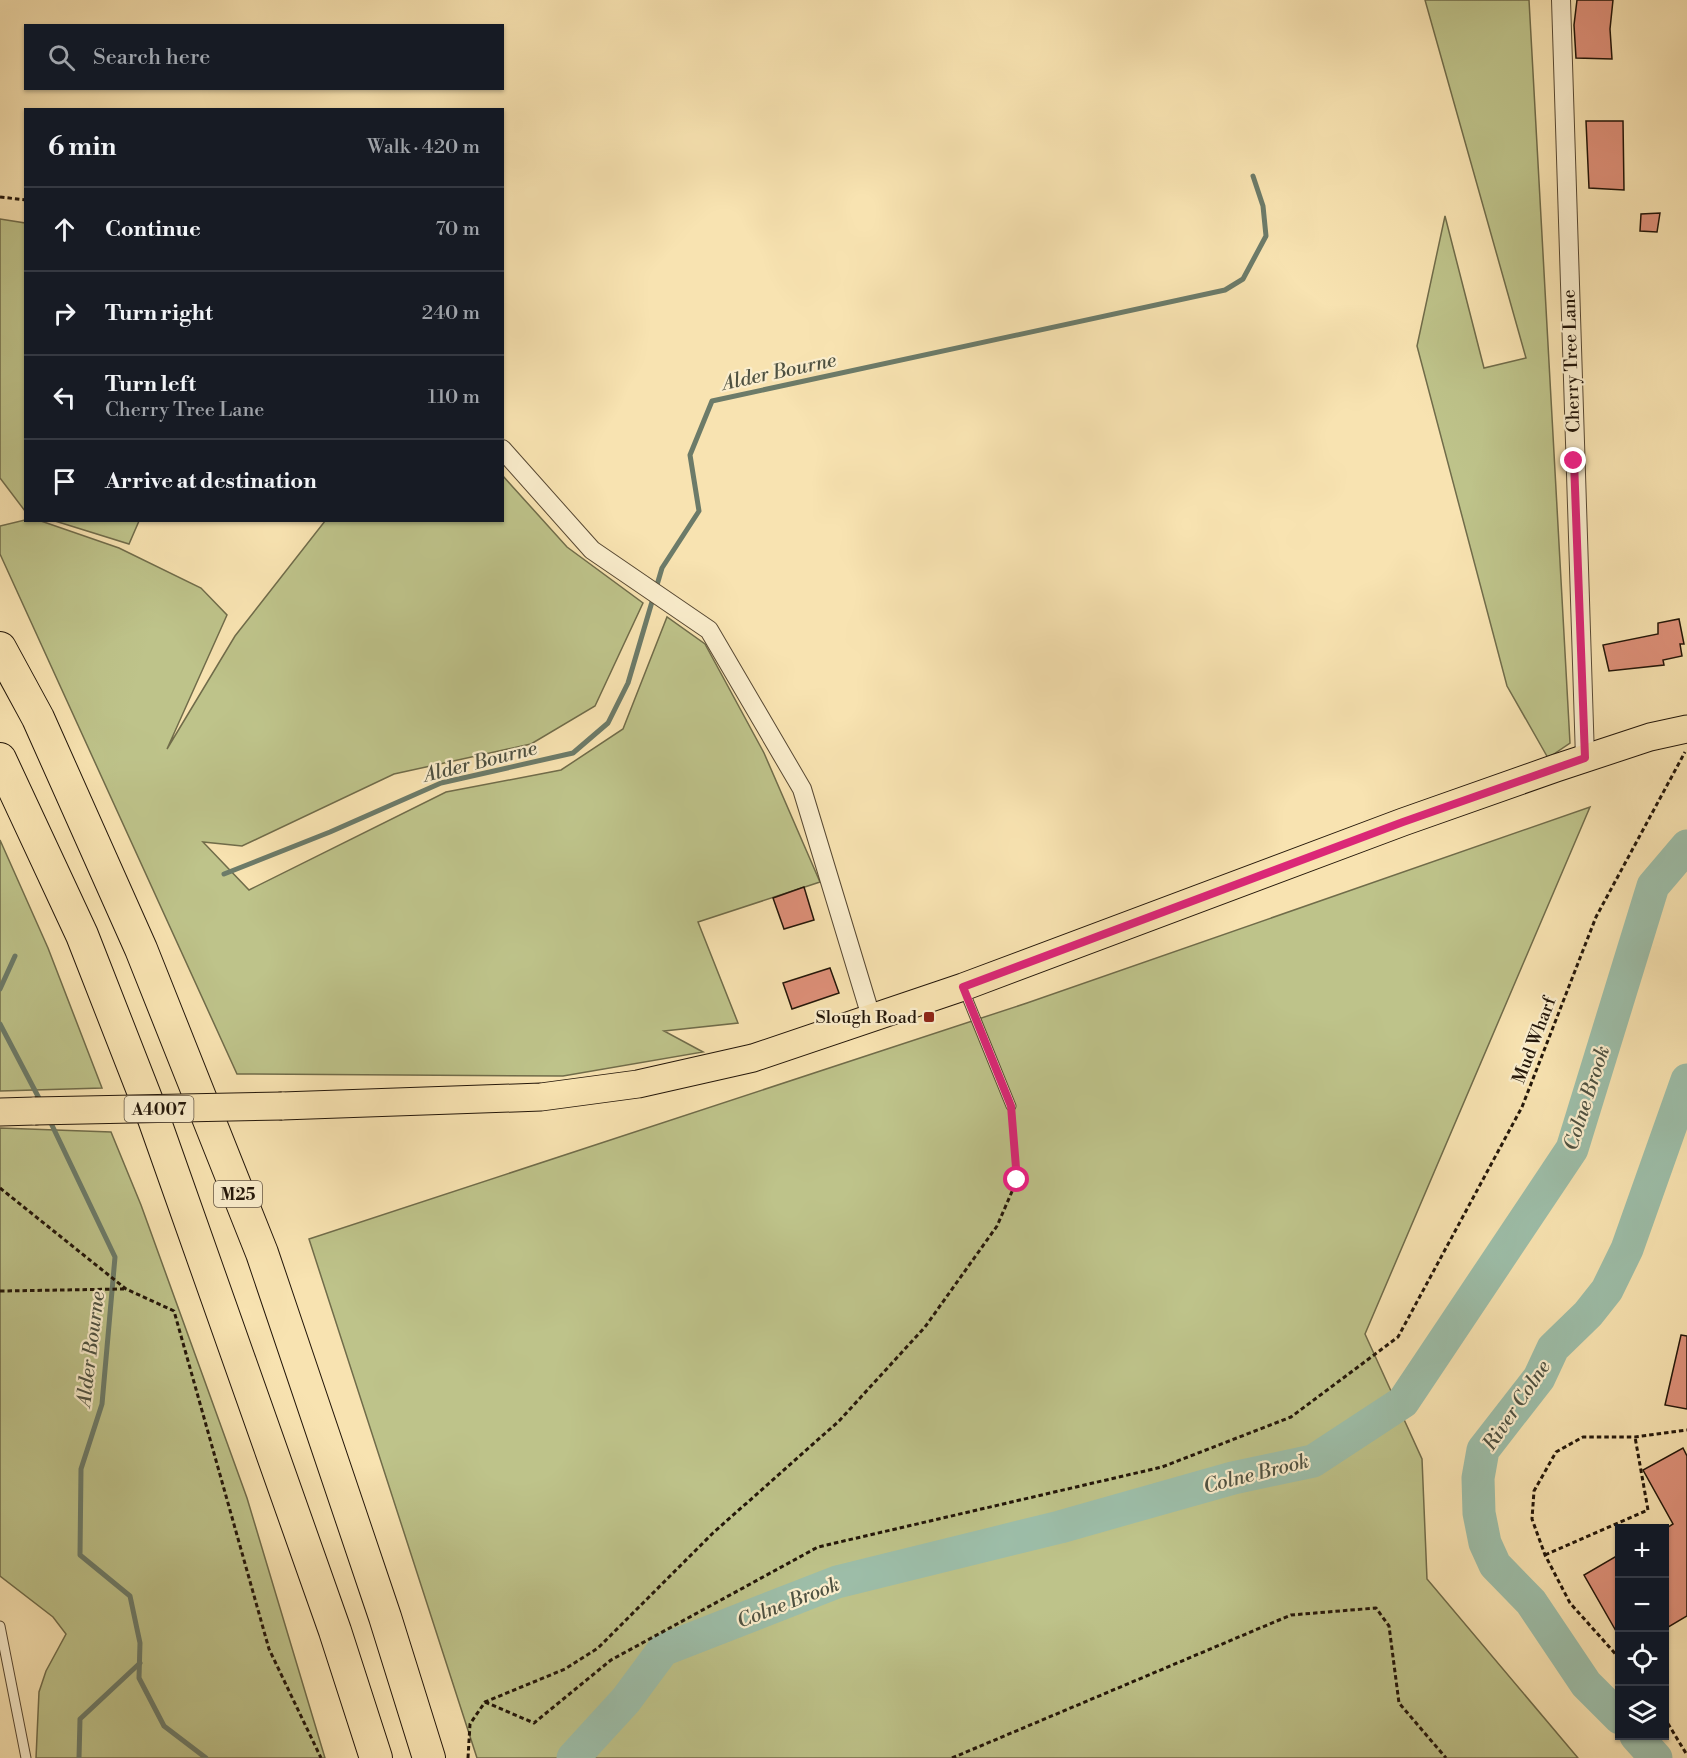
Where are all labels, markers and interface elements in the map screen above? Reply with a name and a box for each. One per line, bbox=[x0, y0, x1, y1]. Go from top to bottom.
search box bbox=[24, 24, 504, 90]
icon: search bbox=[45, 41, 78, 74]
text: Search here bbox=[93, 44, 210, 71]
text: 6 min bbox=[48, 131, 116, 163]
text: Walk · 420 m bbox=[367, 135, 480, 160]
icon: ahead bbox=[48, 213, 81, 246]
text: Continue bbox=[105, 216, 201, 243]
text: 70 m bbox=[436, 217, 480, 242]
street label: Cherry Tree Lane bbox=[1558, 289, 1585, 433]
icon: right bbox=[48, 297, 81, 330]
text: Turn right bbox=[105, 300, 213, 327]
text: 240 m bbox=[422, 301, 480, 326]
water label: Alder Bourne bbox=[718, 348, 839, 397]
text: Turn left bbox=[105, 371, 196, 398]
icon: left bbox=[48, 381, 81, 414]
text: 110 m bbox=[428, 385, 480, 410]
text: Cherry Tree Lane bbox=[105, 398, 264, 423]
route end bbox=[1560, 447, 1586, 473]
icon: arrive bbox=[48, 465, 81, 498]
text: Arrive at destination bbox=[105, 468, 317, 495]
water label: Alder Bourne bbox=[419, 736, 540, 789]
street label: Mud Wharf bbox=[1507, 992, 1562, 1087]
place label: Slough Road bbox=[815, 1006, 918, 1029]
marker: Slough Road bbox=[922, 1010, 936, 1024]
water label: Colne Brook bbox=[1559, 1043, 1616, 1154]
road number: A4007 bbox=[124, 1096, 194, 1122]
route start bbox=[1003, 1166, 1029, 1192]
road number: M25 bbox=[214, 1181, 262, 1207]
water label: Alder Bourne bbox=[72, 1289, 111, 1410]
water label: River Colne bbox=[1477, 1355, 1557, 1457]
water label: Colne Brook bbox=[1201, 1449, 1312, 1500]
map controls bbox=[1615, 1524, 1669, 1740]
button: + bbox=[1615, 1524, 1669, 1578]
water label: Colne Brook bbox=[733, 1572, 844, 1634]
button: − bbox=[1615, 1578, 1669, 1632]
button: locate bbox=[1615, 1632, 1669, 1686]
button: layers bbox=[1615, 1686, 1669, 1740]

